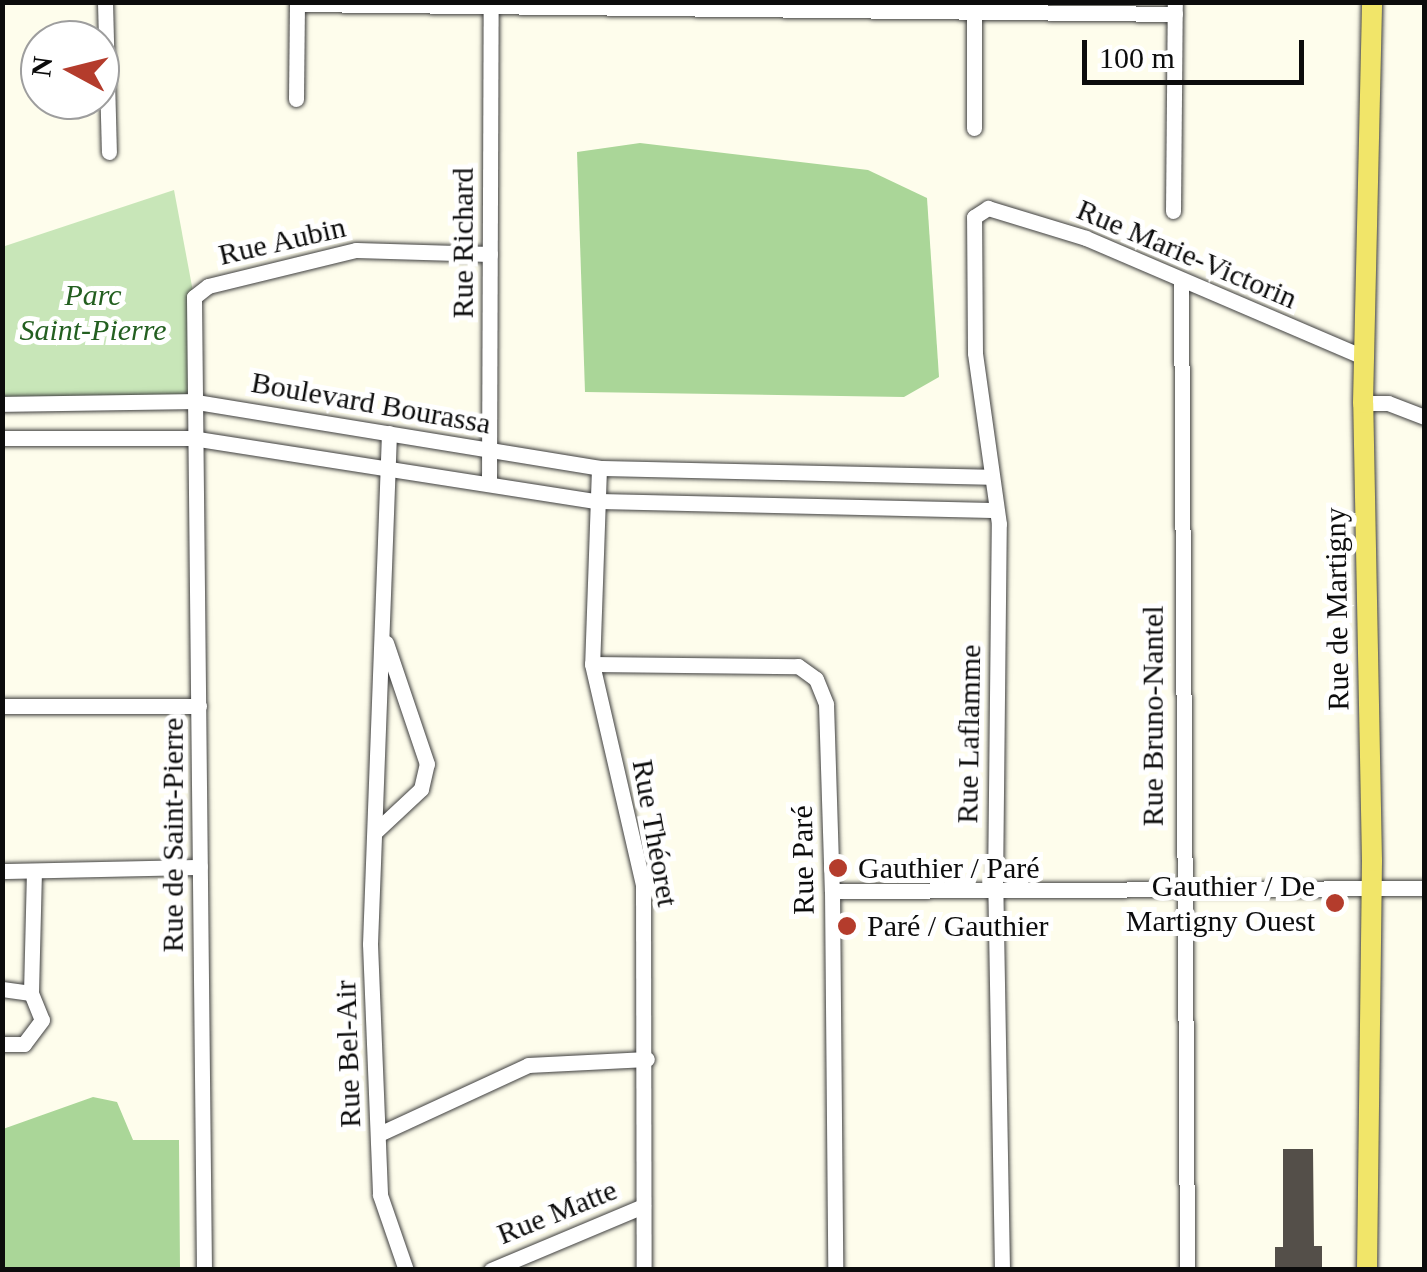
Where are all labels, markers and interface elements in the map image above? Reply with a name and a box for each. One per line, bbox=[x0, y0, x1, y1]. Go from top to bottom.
north arrow bbox=[20, 20, 120, 120]
scale bar bbox=[1087, 20, 1310, 82]
text: 100 m bbox=[1099, 41, 1175, 74]
text: N bbox=[25, 55, 58, 78]
street label: Rue Richard bbox=[445, 168, 481, 318]
street label: Rue Marie-Victorin bbox=[1072, 191, 1302, 317]
street label: Rue Aubin bbox=[214, 209, 350, 273]
park label: Parc Saint-Pierre bbox=[19, 277, 167, 348]
street label: Boulevard Bourassa bbox=[248, 364, 494, 442]
street label: Rue de Martigny bbox=[1317, 507, 1357, 711]
street label: Rue Bruno-Nantel bbox=[1135, 606, 1171, 826]
street label: Rue Laflamme bbox=[949, 644, 989, 824]
street label: Rue de Saint-Pierre bbox=[155, 718, 191, 952]
street label: Rue Théoret bbox=[624, 756, 686, 910]
street label: Rue Paré bbox=[784, 805, 822, 915]
place label: Gauthier / Paré bbox=[858, 850, 1040, 886]
marker: Gauthier / Paré bbox=[827, 857, 849, 879]
place label: Gauthier / De Martigny Ouest bbox=[1126, 868, 1315, 938]
marker: Gauthier / De Martigny Ouest bbox=[1324, 892, 1346, 914]
place label: Paré / Gauthier bbox=[867, 908, 1049, 944]
marker: Paré / Gauthier bbox=[836, 915, 858, 937]
street label: Rue Bel-Air bbox=[327, 980, 369, 1128]
street label: Rue Matte bbox=[492, 1172, 622, 1252]

